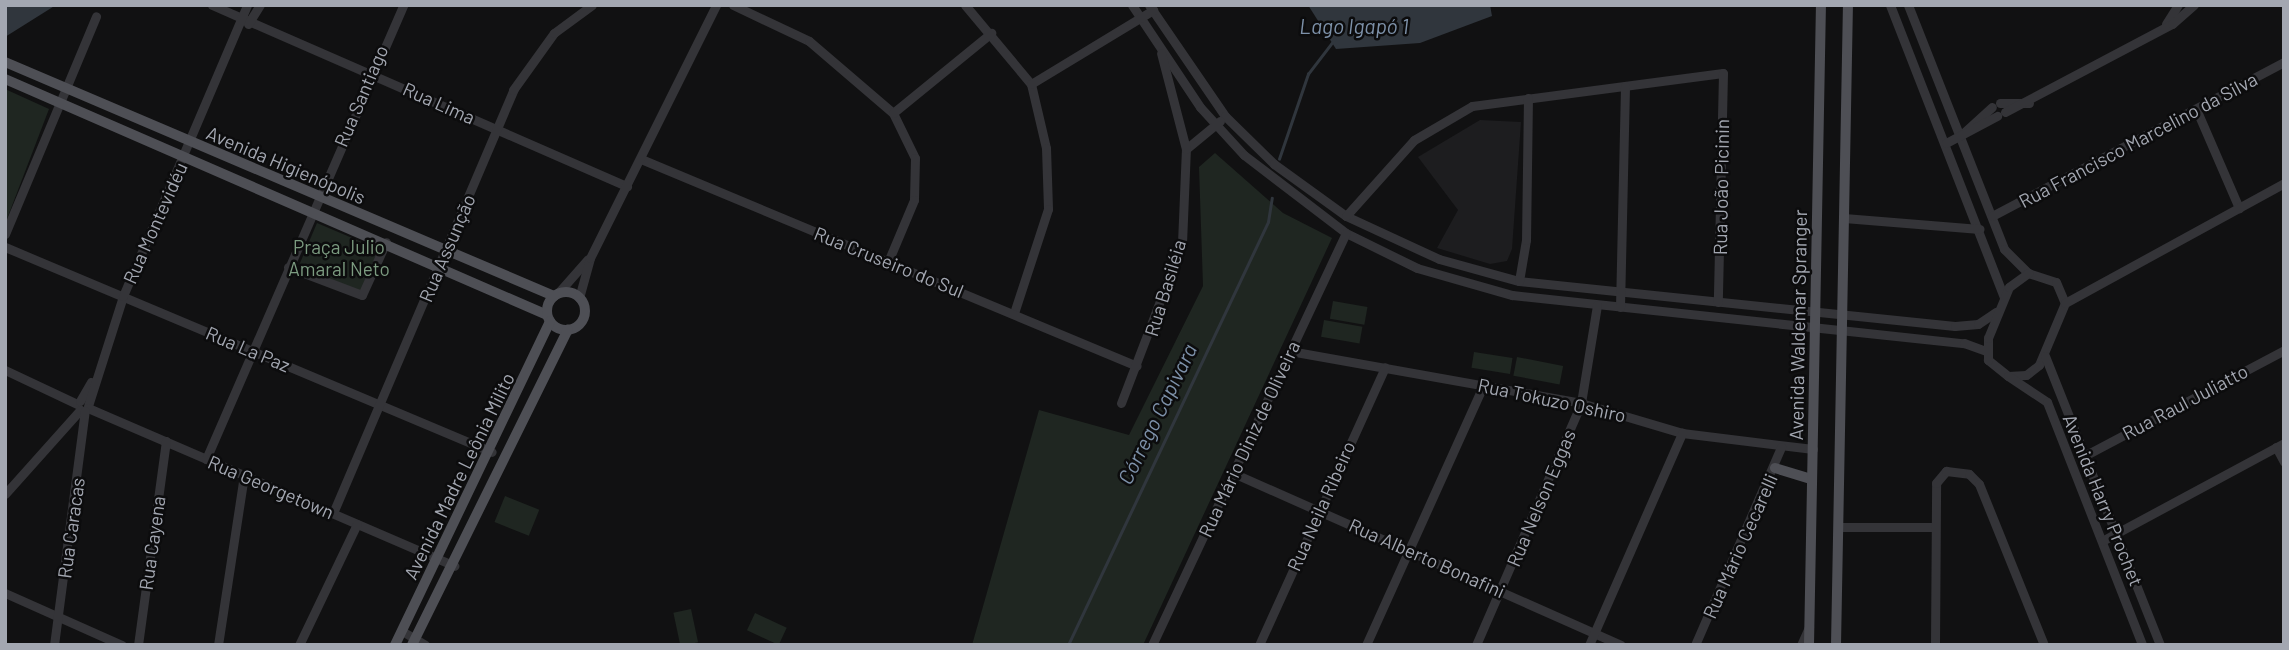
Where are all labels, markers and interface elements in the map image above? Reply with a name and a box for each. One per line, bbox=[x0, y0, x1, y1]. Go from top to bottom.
water label: Lago Igapó 1 bbox=[1299, 13, 1409, 39]
street label: Rua Santiago bbox=[329, 42, 393, 150]
street label: Rua Francisco Marcelino da Silva bbox=[2015, 67, 2261, 213]
street label: Rua Lima bbox=[399, 77, 479, 129]
street label: Rua João Picinin bbox=[1708, 119, 1734, 255]
street label: Avenida Higienópolis bbox=[203, 121, 369, 209]
street label: Rua Montevidéu bbox=[118, 159, 192, 287]
street label: Rua Assunção bbox=[414, 191, 480, 305]
street label: Avenida Waldemar Spranger bbox=[1785, 209, 1811, 441]
street label: Rua Cruseiro do Sul bbox=[811, 222, 967, 302]
park label: Praça Julio Amaral Neto bbox=[288, 236, 390, 280]
street label: Rua Basiléia bbox=[1139, 237, 1191, 339]
street label: Rua La Paz bbox=[203, 321, 293, 377]
street label: Rua Mário Diniz de Oliveira bbox=[1193, 337, 1305, 541]
water label: Córrego Capivara bbox=[1112, 340, 1202, 488]
street label: Rua Raul Juliatto bbox=[2118, 359, 2252, 445]
street label: Avenida Madre Leônia Milito bbox=[399, 369, 519, 583]
street label: Rua Tokuzo Oshiro bbox=[1476, 373, 1628, 427]
street label: Avenida Harry Prochet bbox=[2058, 411, 2148, 589]
street label: Rua Nelson Eggas bbox=[1502, 426, 1580, 570]
street label: Rua Neila Ribeiro bbox=[1282, 437, 1360, 575]
street label: Rua Georgetown bbox=[204, 450, 338, 524]
street label: Rua Mário Cecarelli bbox=[1698, 470, 1782, 622]
street label: Rua Caracas bbox=[53, 476, 89, 580]
street label: Rua Cayena bbox=[134, 494, 170, 592]
street label: Rua Alberto Bonafini bbox=[1345, 513, 1509, 603]

